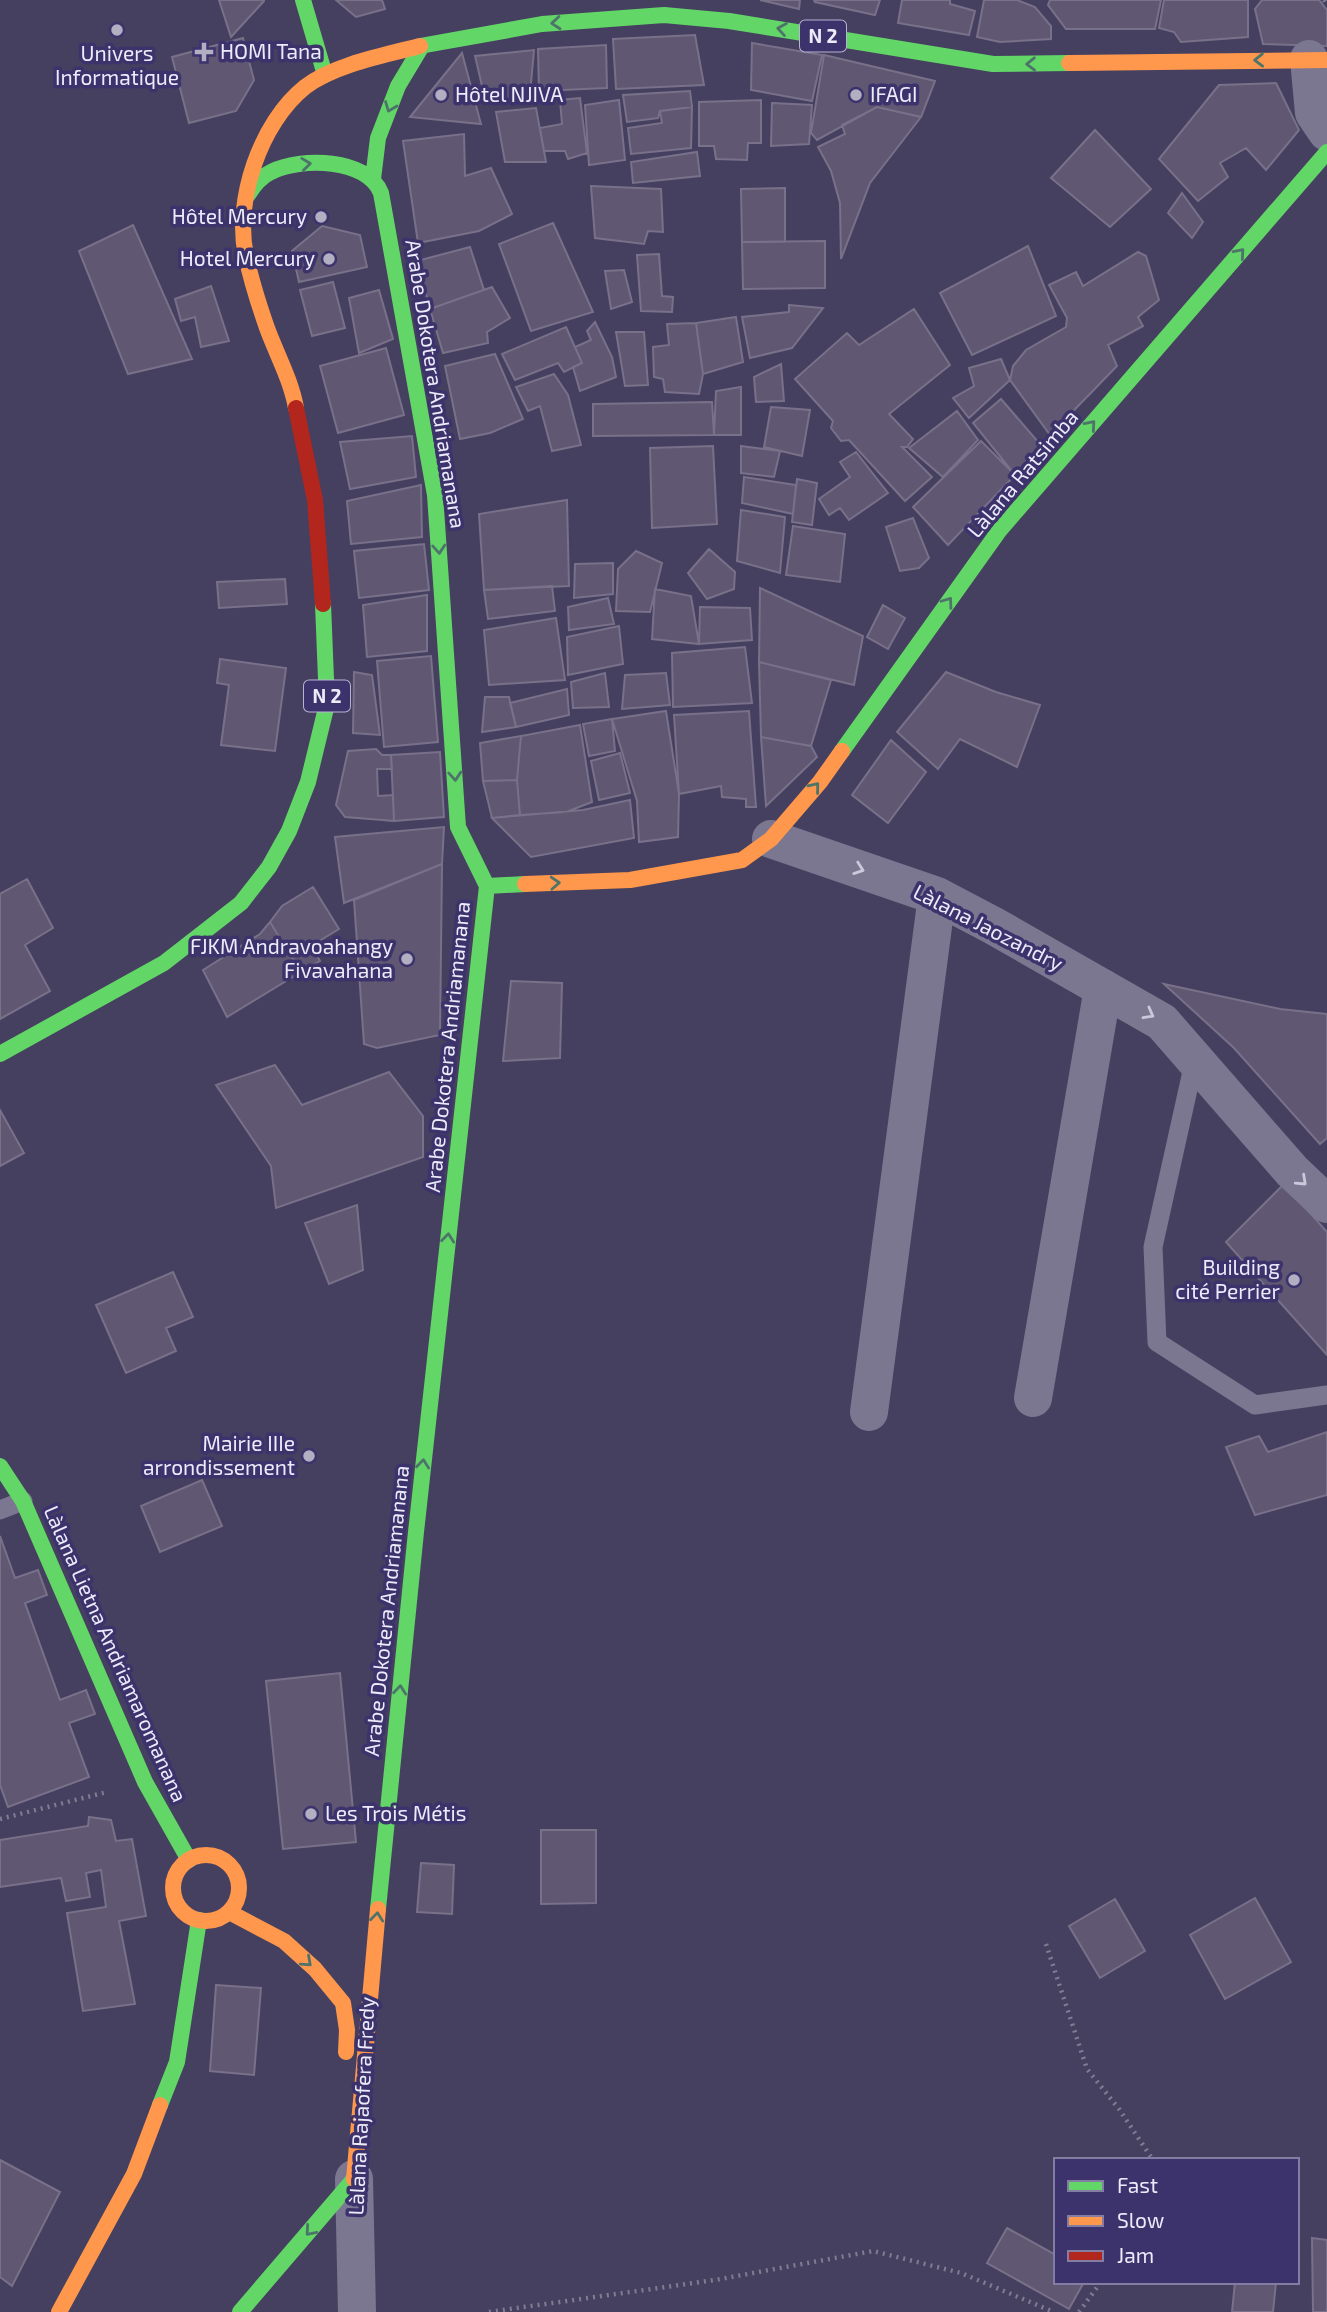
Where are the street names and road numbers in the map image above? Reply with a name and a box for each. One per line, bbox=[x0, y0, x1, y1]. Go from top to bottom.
road number: N 2 bbox=[800, 20, 846, 52]
street label: Arabe Dokotera Andriamanana bbox=[401, 237, 472, 530]
street label: Làlana Ratsimba bbox=[961, 404, 1082, 542]
road number: N 2 bbox=[304, 680, 350, 712]
street label: Làlana Jaozandry bbox=[910, 878, 1068, 975]
street label: Arabe Dokotera Andriamanana bbox=[419, 900, 474, 1194]
street label: Arabe Dokotera Andriamanana bbox=[358, 1464, 413, 1758]
street label: Làlana Lietna Andriamaromanana bbox=[40, 1501, 193, 1805]
street label: Làlana Rajaofera Fredy bbox=[342, 1996, 380, 2216]

